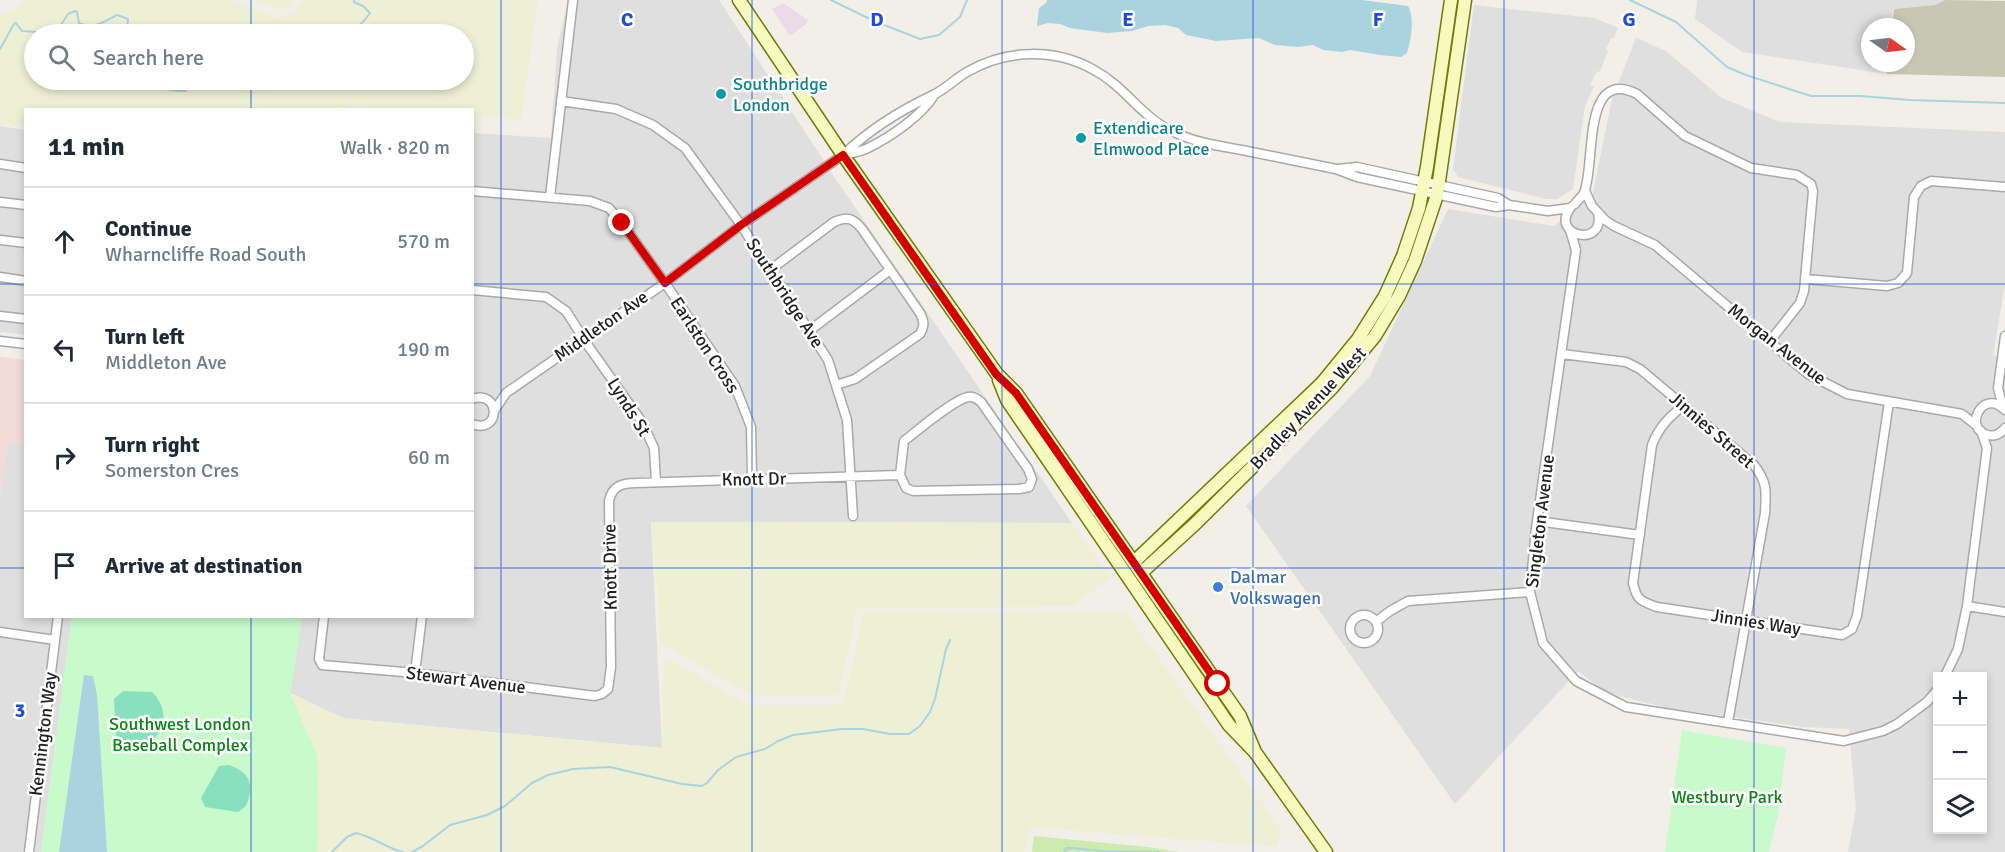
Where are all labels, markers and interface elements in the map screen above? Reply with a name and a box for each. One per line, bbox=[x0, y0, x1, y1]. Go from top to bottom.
text: C bbox=[621, 7, 633, 32]
text: D bbox=[870, 7, 884, 32]
text: E bbox=[1122, 7, 1134, 32]
text: F bbox=[1373, 7, 1384, 32]
text: G bbox=[1622, 7, 1636, 32]
north arrow bbox=[1861, 18, 1915, 72]
search box bbox=[24, 24, 474, 90]
icon: search bbox=[45, 41, 78, 74]
text: Search here bbox=[93, 44, 204, 71]
place label: Southbridge London bbox=[733, 73, 828, 116]
marker: Southbridge London bbox=[714, 87, 728, 101]
place label: Extendicare Elmwood Place bbox=[1093, 117, 1210, 160]
text: 11 min bbox=[48, 131, 125, 163]
marker: Extendicare Elmwood Place bbox=[1074, 131, 1088, 145]
text: Walk · 820 m bbox=[340, 135, 450, 160]
route end bbox=[608, 209, 634, 235]
text: Continue bbox=[105, 215, 192, 242]
icon: ahead bbox=[48, 225, 81, 258]
text: 570 m bbox=[397, 229, 450, 254]
street label: Southbridge Ave bbox=[741, 234, 829, 352]
text: Wharncliffe Road South bbox=[105, 242, 306, 267]
street label: Middleton Ave bbox=[550, 286, 652, 366]
street label: Earlston Cross bbox=[666, 293, 744, 397]
street label: Morgan Avenue bbox=[1723, 299, 1831, 389]
text: Turn left bbox=[105, 323, 185, 350]
icon: left bbox=[48, 333, 81, 366]
text: 190 m bbox=[397, 337, 450, 362]
street label: Bradley Avenue West bbox=[1245, 342, 1371, 474]
text: Middleton Ave bbox=[105, 350, 227, 375]
street label: Lynds St bbox=[603, 374, 655, 440]
street label: Jinnies Street bbox=[1665, 387, 1759, 473]
text: Turn right bbox=[105, 431, 200, 458]
icon: right bbox=[48, 441, 81, 474]
text: 60 m bbox=[408, 445, 450, 470]
street label: Singleton Avenue bbox=[1521, 453, 1559, 589]
text: Somerston Cres bbox=[105, 458, 239, 483]
street label: Knott Dr bbox=[722, 467, 787, 491]
street label: Knott Drive bbox=[598, 524, 622, 610]
icon: arrive bbox=[48, 549, 81, 582]
text: Arrive at destination bbox=[105, 552, 302, 579]
place label: Dalmar Volkswagen bbox=[1230, 566, 1321, 609]
marker: Dalmar Volkswagen bbox=[1211, 580, 1225, 594]
street label: Jinnies Way bbox=[1710, 604, 1803, 640]
street label: Stewart Avenue bbox=[405, 662, 527, 698]
street label: Kennington Way bbox=[24, 670, 62, 797]
route start bbox=[1204, 670, 1230, 696]
map controls bbox=[1933, 672, 1987, 834]
button: + bbox=[1933, 672, 1987, 726]
text: 3 bbox=[15, 698, 25, 723]
park label: Southwest London Baseball Complex bbox=[109, 713, 251, 756]
button: − bbox=[1933, 726, 1987, 780]
button: layers bbox=[1933, 780, 1987, 834]
park label: Westbury Park bbox=[1671, 786, 1783, 808]

